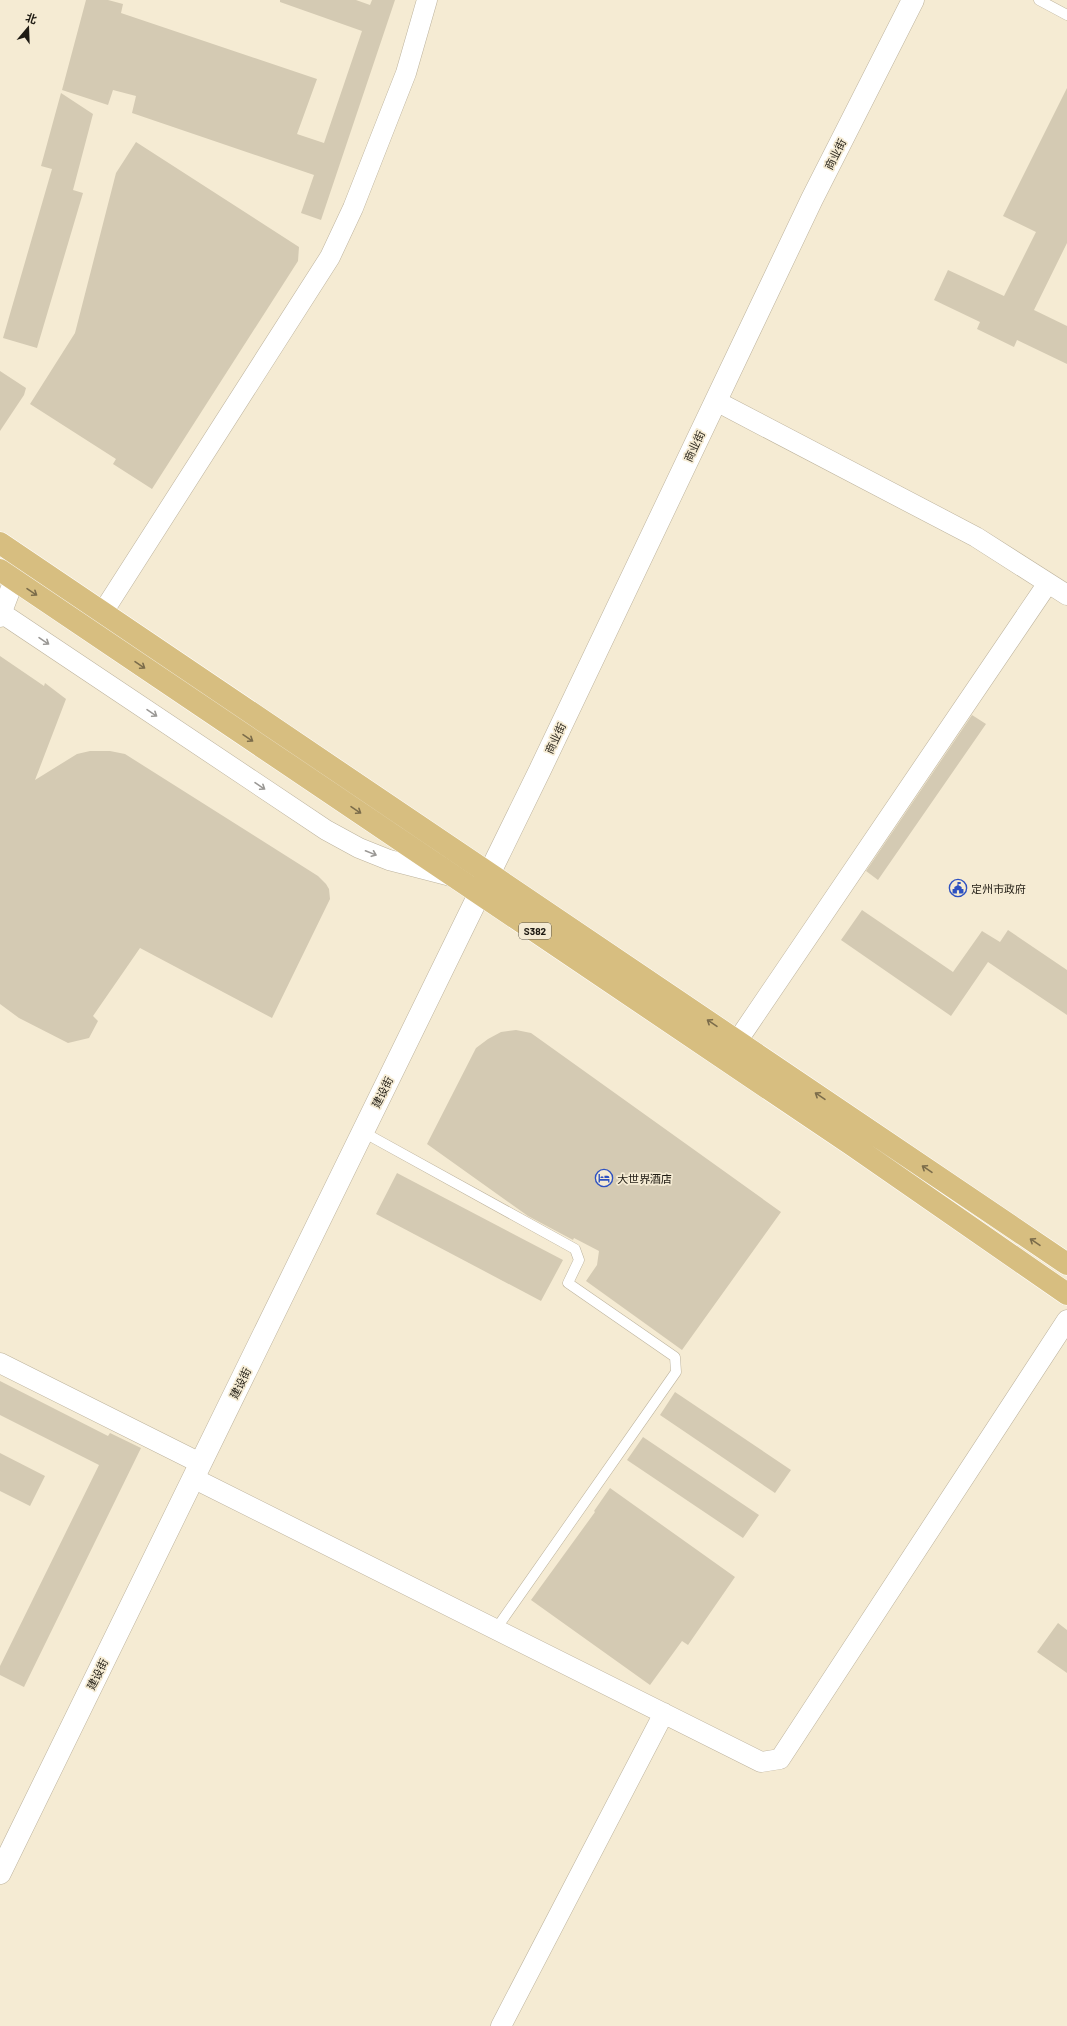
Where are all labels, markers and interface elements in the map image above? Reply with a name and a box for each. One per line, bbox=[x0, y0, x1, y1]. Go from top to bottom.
north arrow bbox=[8, 8, 48, 48]
text: 北 bbox=[24, 10, 39, 26]
street label: 商业街 bbox=[822, 136, 848, 172]
street label: 商业街 bbox=[681, 428, 707, 464]
one-way arrow bbox=[27, 588, 38, 596]
one-way arrow bbox=[38, 637, 49, 645]
one-way arrow bbox=[134, 661, 145, 669]
one-way arrow bbox=[146, 710, 158, 718]
street label: 商业街 bbox=[542, 720, 568, 756]
one-way arrow bbox=[242, 734, 253, 742]
one-way arrow bbox=[254, 782, 265, 790]
one-way arrow bbox=[350, 806, 361, 814]
one-way arrow bbox=[365, 850, 377, 857]
public building icon: 定州市政府 bbox=[948, 878, 968, 898]
place label: 定州市政府 bbox=[971, 882, 1026, 895]
road number: S382 bbox=[519, 923, 551, 939]
one-way arrow bbox=[707, 1019, 718, 1027]
street label: 建设街 bbox=[369, 1074, 395, 1110]
one-way arrow bbox=[814, 1092, 825, 1100]
one-way arrow bbox=[922, 1165, 933, 1173]
hotel icon: 大世界酒店 bbox=[594, 1168, 614, 1188]
place label: 大世界酒店 bbox=[617, 1172, 672, 1185]
one-way arrow bbox=[1030, 1238, 1041, 1246]
street label: 建设街 bbox=[227, 1365, 253, 1401]
street label: 建设街 bbox=[84, 1656, 110, 1692]

